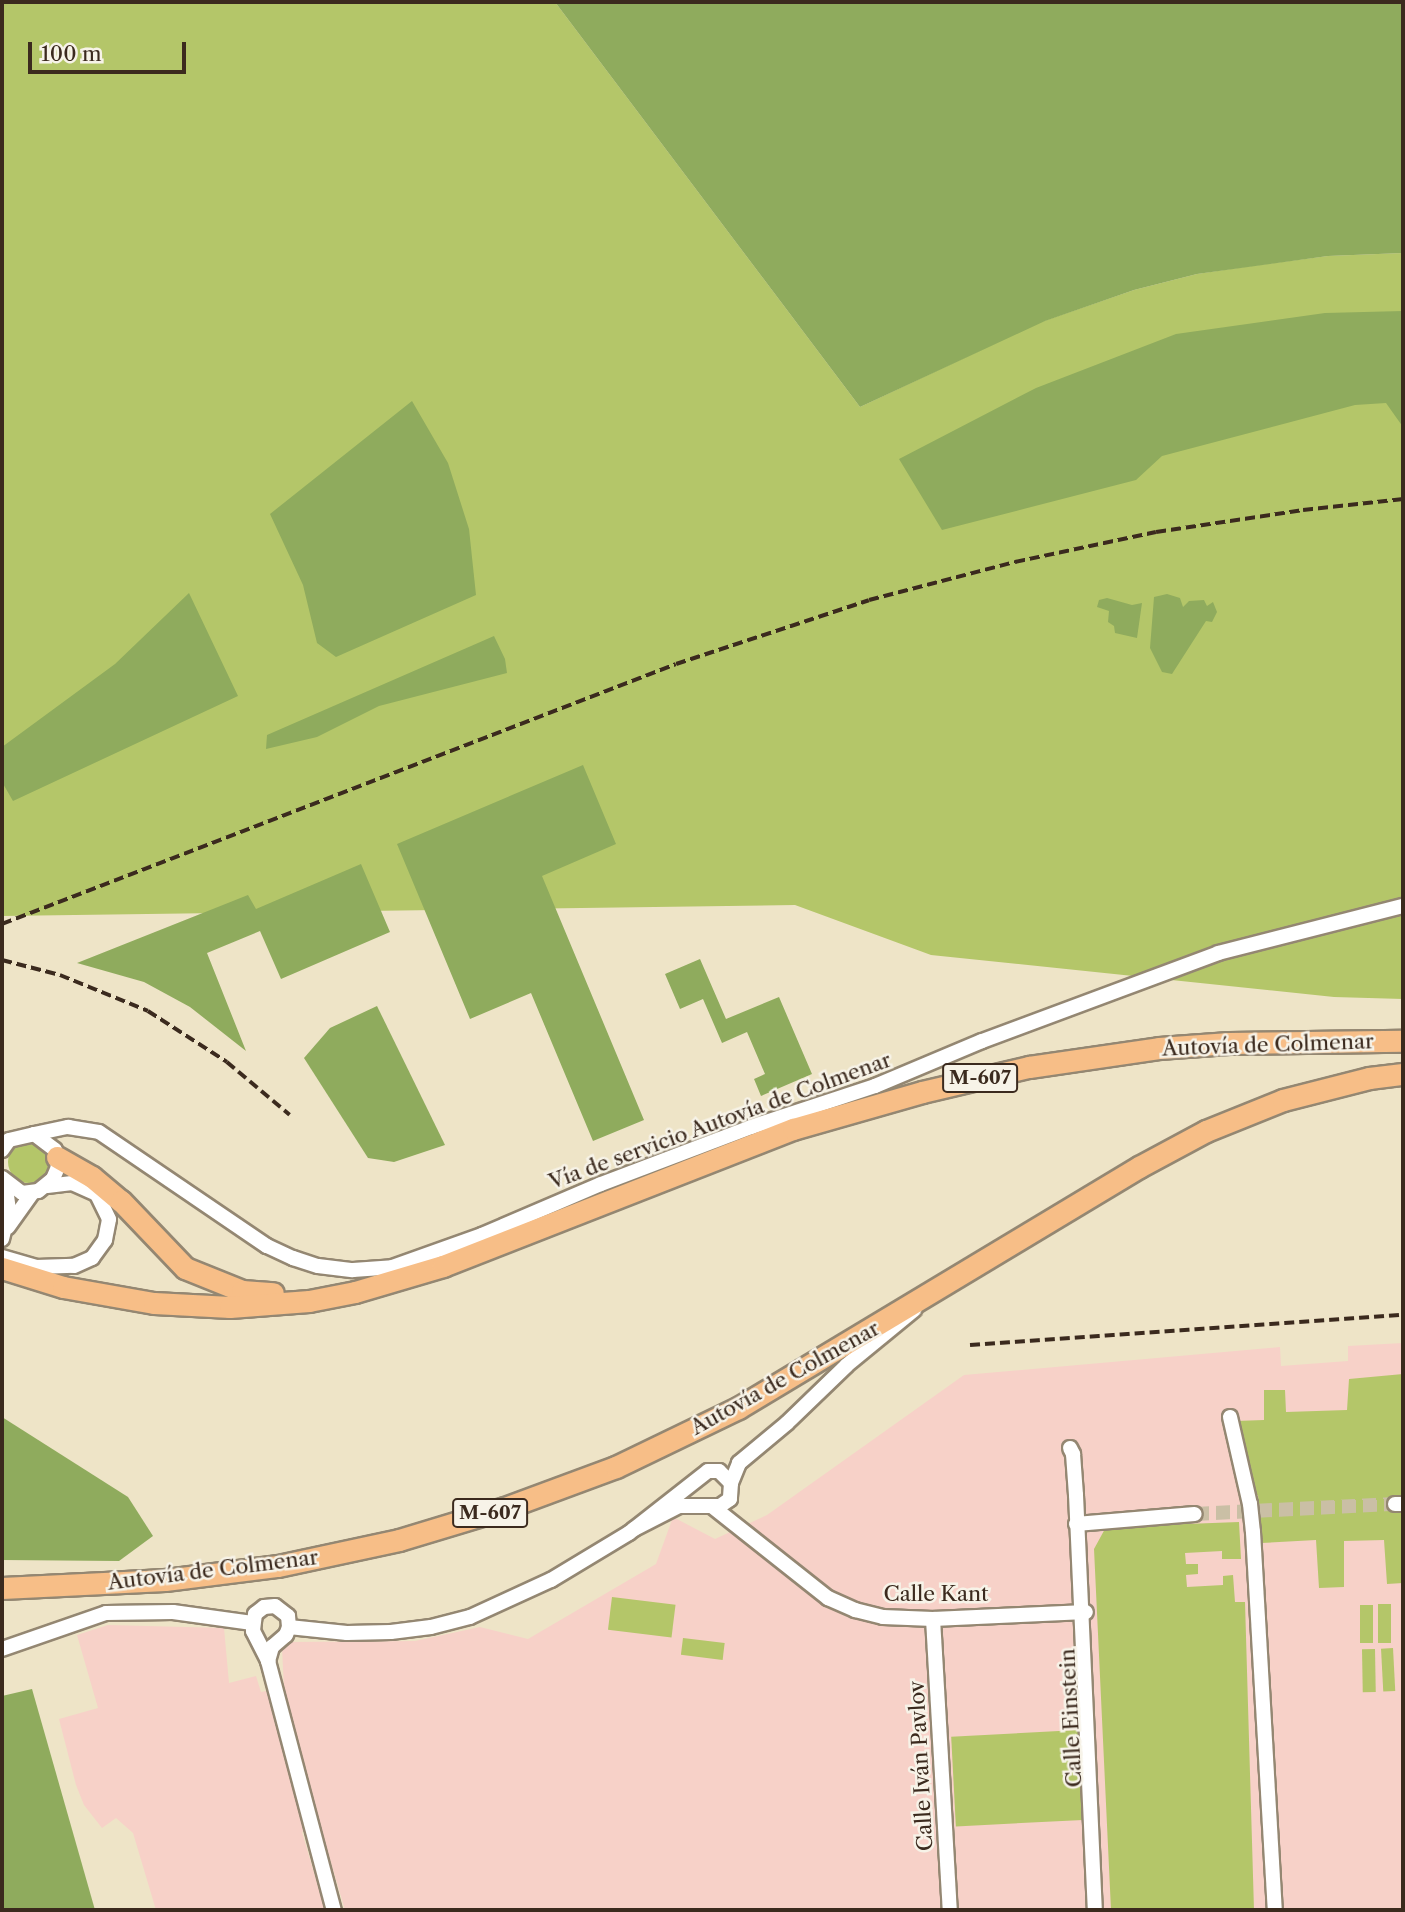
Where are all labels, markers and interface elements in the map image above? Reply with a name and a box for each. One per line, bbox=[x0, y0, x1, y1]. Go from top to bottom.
scale bar bbox=[32, 28, 189, 72]
text: 100 m bbox=[41, 41, 102, 66]
street label: Autovía de Colmenar bbox=[1162, 1029, 1374, 1061]
street label: Vía de servicio Autovía de Colmenar bbox=[545, 1047, 895, 1195]
road number: M-607 bbox=[942, 1062, 1018, 1094]
street label: Autovía de Colmenar bbox=[686, 1316, 884, 1440]
road number: M-607 bbox=[452, 1498, 528, 1528]
street label: Autovía de Colmenar bbox=[106, 1545, 320, 1595]
street label: Calle Kant bbox=[883, 1581, 989, 1607]
street label: Calle Einstein bbox=[1055, 1648, 1087, 1788]
street label: Calle Iván Pavlov bbox=[904, 1680, 938, 1852]

